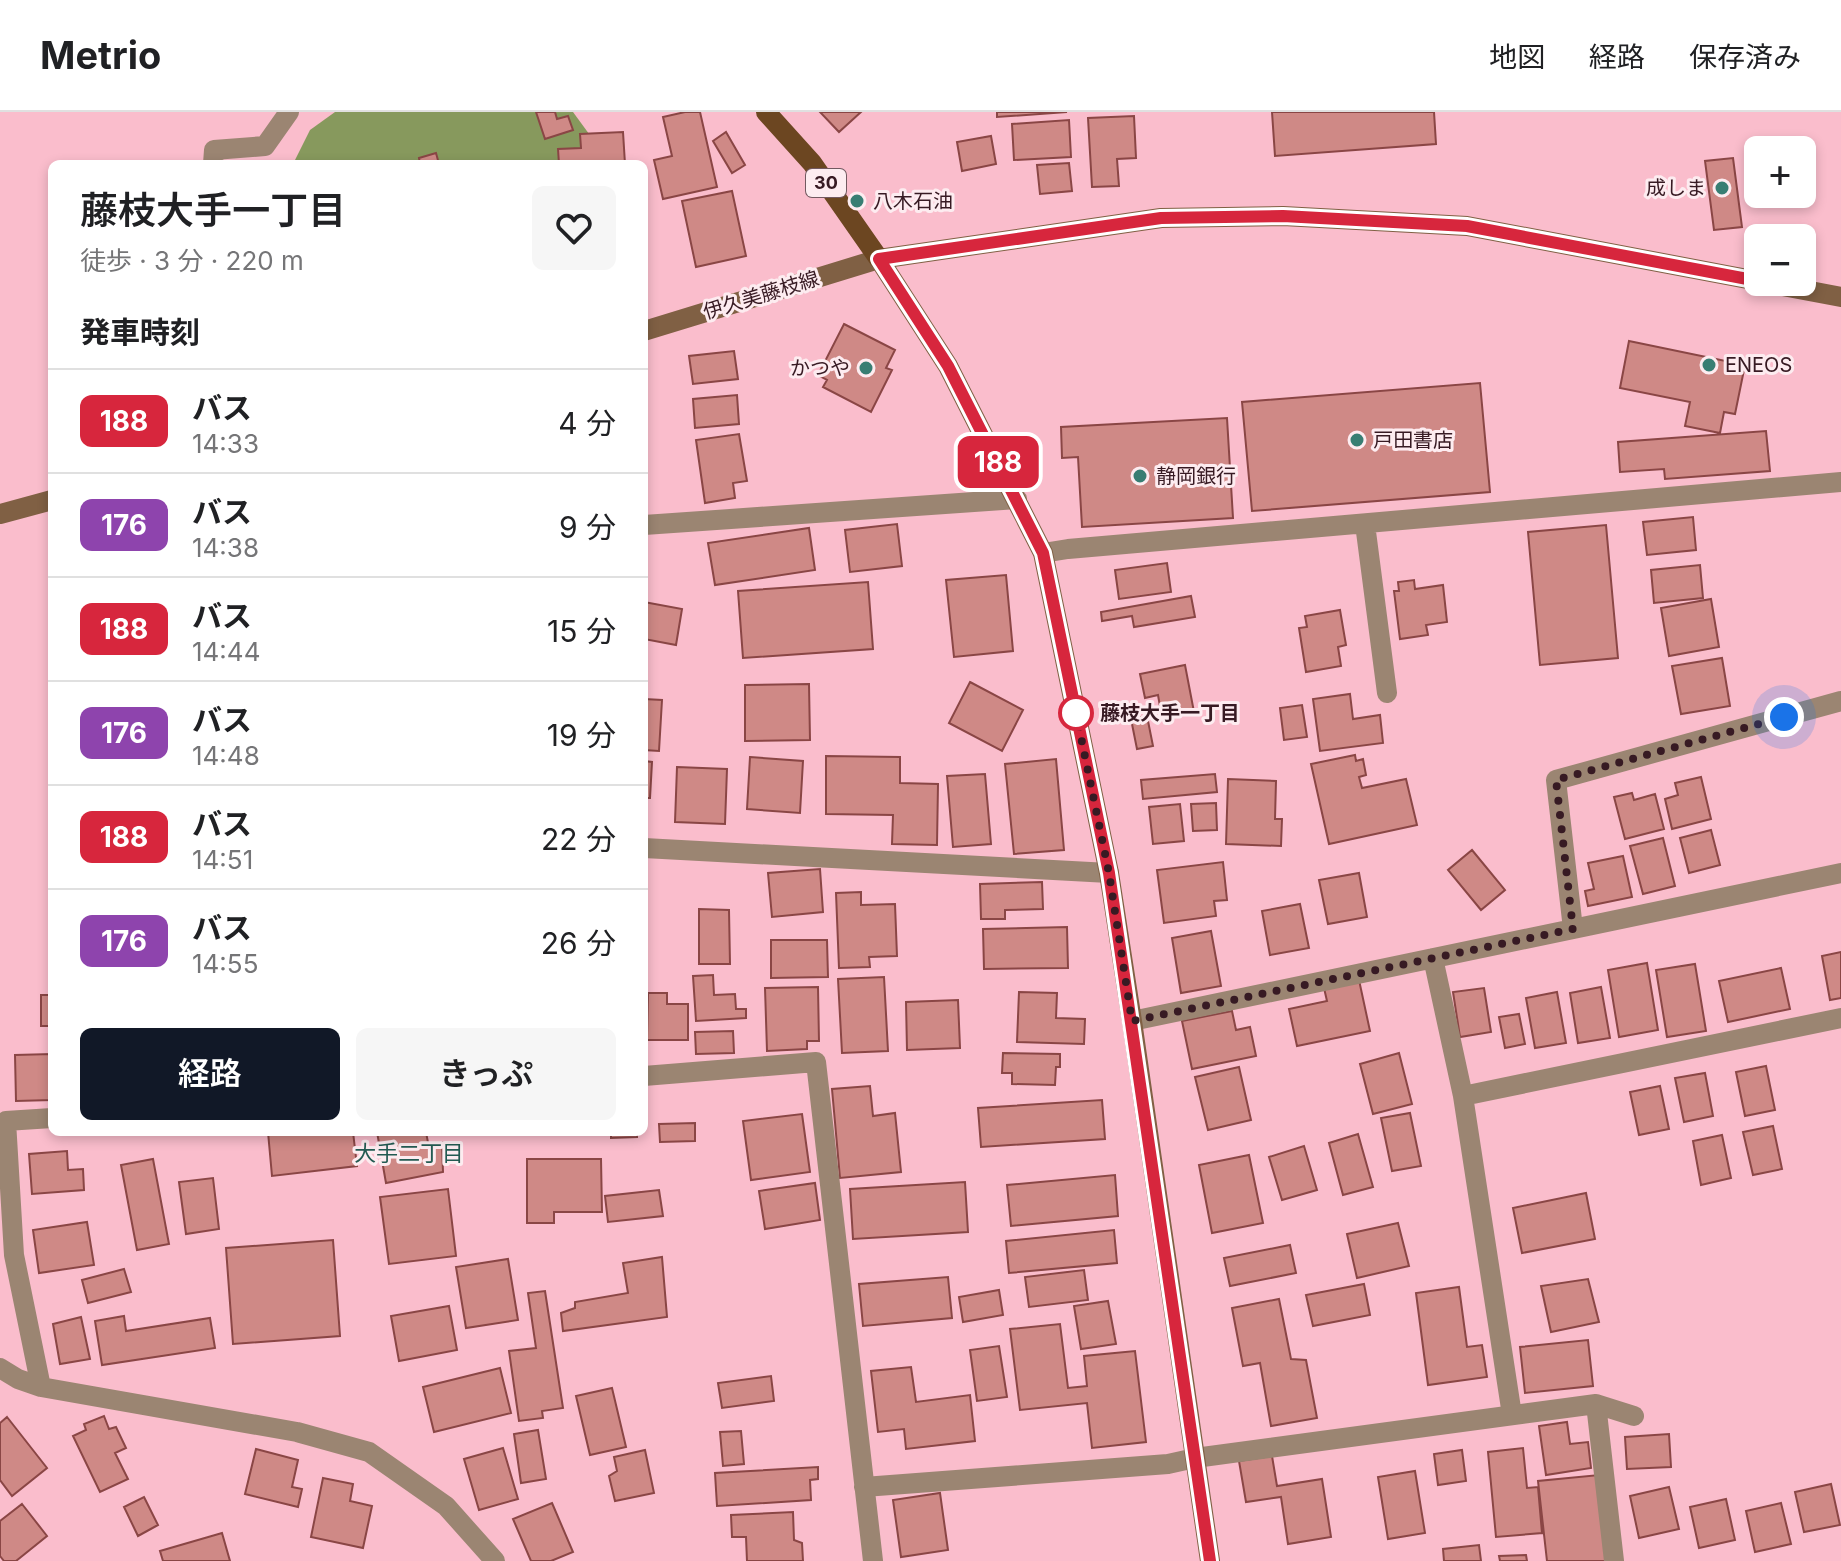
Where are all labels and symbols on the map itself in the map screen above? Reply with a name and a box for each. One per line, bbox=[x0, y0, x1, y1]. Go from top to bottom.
road number: 30 bbox=[806, 169, 846, 197]
place label: 成しま bbox=[1646, 176, 1706, 200]
marker: 成しま bbox=[1713, 179, 1731, 197]
place label: 八木石油 bbox=[873, 189, 953, 213]
marker: 八木石油 bbox=[848, 192, 866, 210]
street label: 伊久美藤枝線 bbox=[700, 266, 822, 324]
place label: ENEOS bbox=[1725, 353, 1792, 377]
place label: かつや bbox=[790, 356, 850, 380]
marker: ENEOS bbox=[1700, 356, 1718, 374]
marker: かつや bbox=[857, 359, 875, 377]
place label: 戸田書店 bbox=[1373, 428, 1453, 452]
marker: 戸田書店 bbox=[1348, 431, 1366, 449]
line badge: 188 bbox=[952, 436, 1044, 488]
place label: 静岡銀行 bbox=[1156, 464, 1236, 488]
marker: 静岡銀行 bbox=[1131, 467, 1149, 485]
marker: 藤枝大手一丁目 bbox=[1059, 696, 1093, 730]
your location bbox=[1764, 697, 1804, 737]
place label: 藤枝大手一丁目 bbox=[1100, 701, 1240, 725]
district label: 大手二丁目 bbox=[354, 1140, 464, 1166]

